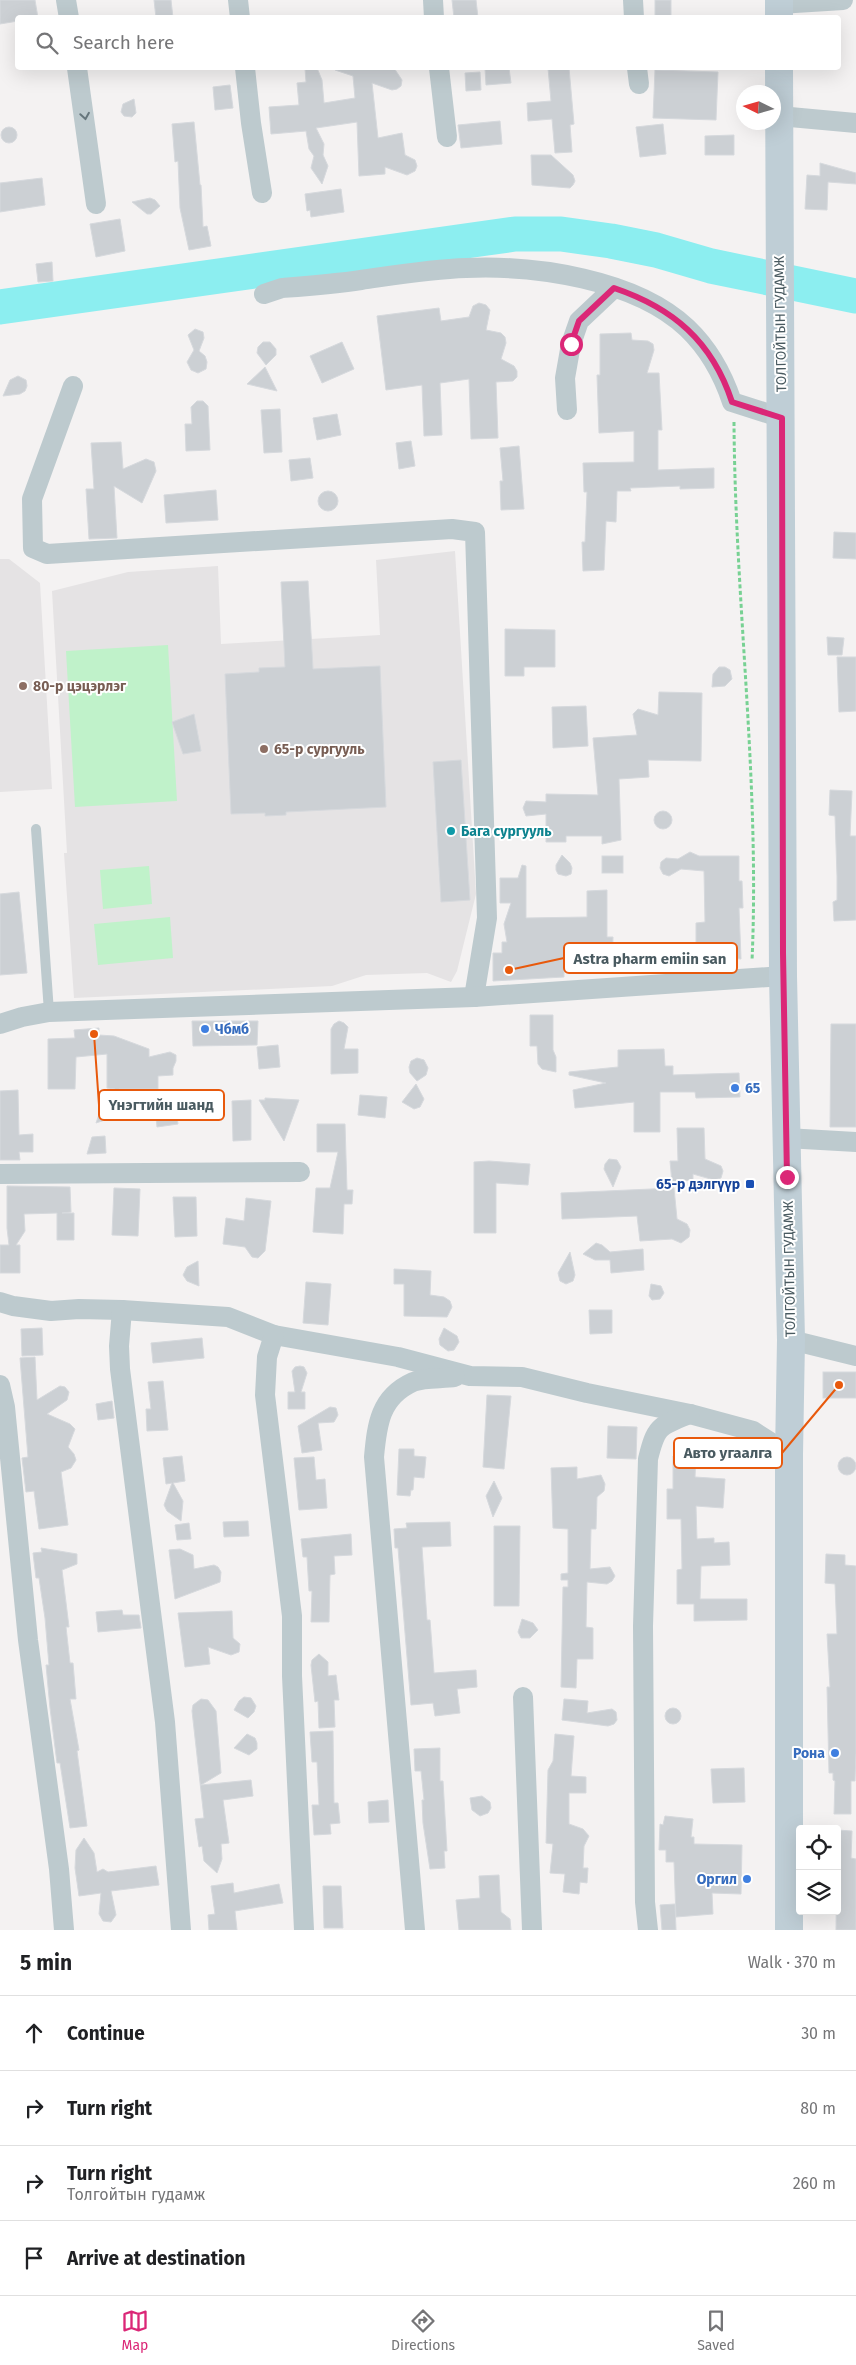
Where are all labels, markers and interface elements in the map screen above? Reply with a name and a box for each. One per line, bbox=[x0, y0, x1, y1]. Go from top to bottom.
search box bbox=[15, 15, 841, 70]
icon: search bbox=[33, 29, 61, 57]
text: Search here bbox=[73, 31, 174, 54]
north arrow bbox=[736, 85, 781, 130]
one-way arrow bbox=[79, 111, 89, 120]
street label: ТОЛГОЙТЫН ГУДАМЖ bbox=[771, 255, 790, 392]
route start bbox=[560, 333, 583, 356]
place label: 80-р цэцэрлэг bbox=[33, 678, 127, 695]
marker: 80-р цэцэрлэг bbox=[17, 680, 29, 692]
place label: 65-р сургууль bbox=[274, 741, 365, 758]
marker: 65-р сургууль bbox=[258, 743, 270, 755]
place label: Бага сургууль bbox=[461, 823, 552, 840]
marker: Бага сургууль bbox=[445, 825, 457, 837]
callout: Astra pharm emiin san bbox=[564, 943, 737, 973]
text: Astra pharm emiin san bbox=[573, 950, 726, 968]
place label: Чбмб bbox=[215, 1021, 249, 1038]
marker: Чбмб bbox=[199, 1023, 211, 1035]
place label: 65 bbox=[745, 1080, 761, 1097]
marker: 65 bbox=[729, 1082, 741, 1094]
callout: Үнэгтийн шанд bbox=[99, 1090, 224, 1120]
text: Үнэгтийн шанд bbox=[107, 1096, 214, 1114]
route end bbox=[776, 1166, 799, 1189]
place label: 65-р дэлгүүр bbox=[656, 1176, 740, 1193]
marker: 65-р дэлгүүр bbox=[744, 1178, 756, 1190]
street label: ТОЛГОЙТЫН ГУДАМЖ bbox=[780, 1200, 799, 1337]
callout: Авто угаалга bbox=[674, 1438, 782, 1468]
text: Авто угаалга bbox=[683, 1444, 772, 1462]
place label: Рона bbox=[793, 1745, 825, 1762]
marker: Рона bbox=[829, 1747, 841, 1759]
map controls bbox=[796, 1825, 841, 1915]
button: locate bbox=[796, 1825, 841, 1870]
button: layers bbox=[796, 1870, 841, 1915]
place label: Оргил bbox=[697, 1871, 737, 1888]
marker: Оргил bbox=[741, 1873, 753, 1885]
text: 5 min bbox=[20, 1950, 72, 1976]
text: Walk · 370 m bbox=[748, 1953, 836, 1972]
icon: ahead bbox=[20, 2019, 48, 2047]
text: Continue bbox=[67, 2022, 145, 2045]
text: 30 m bbox=[801, 2024, 836, 2043]
icon: right bbox=[20, 2094, 48, 2122]
text: Turn right bbox=[67, 2097, 152, 2120]
text: 80 m bbox=[800, 2099, 836, 2118]
text: Turn right bbox=[67, 2162, 152, 2185]
icon: right bbox=[20, 2169, 48, 2197]
text: 260 m bbox=[793, 2174, 836, 2193]
text: Толгойтын гудамж bbox=[67, 2185, 205, 2204]
icon: arrive bbox=[20, 2244, 48, 2272]
text: Arrive at destination bbox=[67, 2247, 246, 2270]
tab: Map bbox=[121, 2307, 149, 2354]
tab: Directions bbox=[391, 2307, 455, 2354]
tab: Saved bbox=[697, 2307, 735, 2354]

